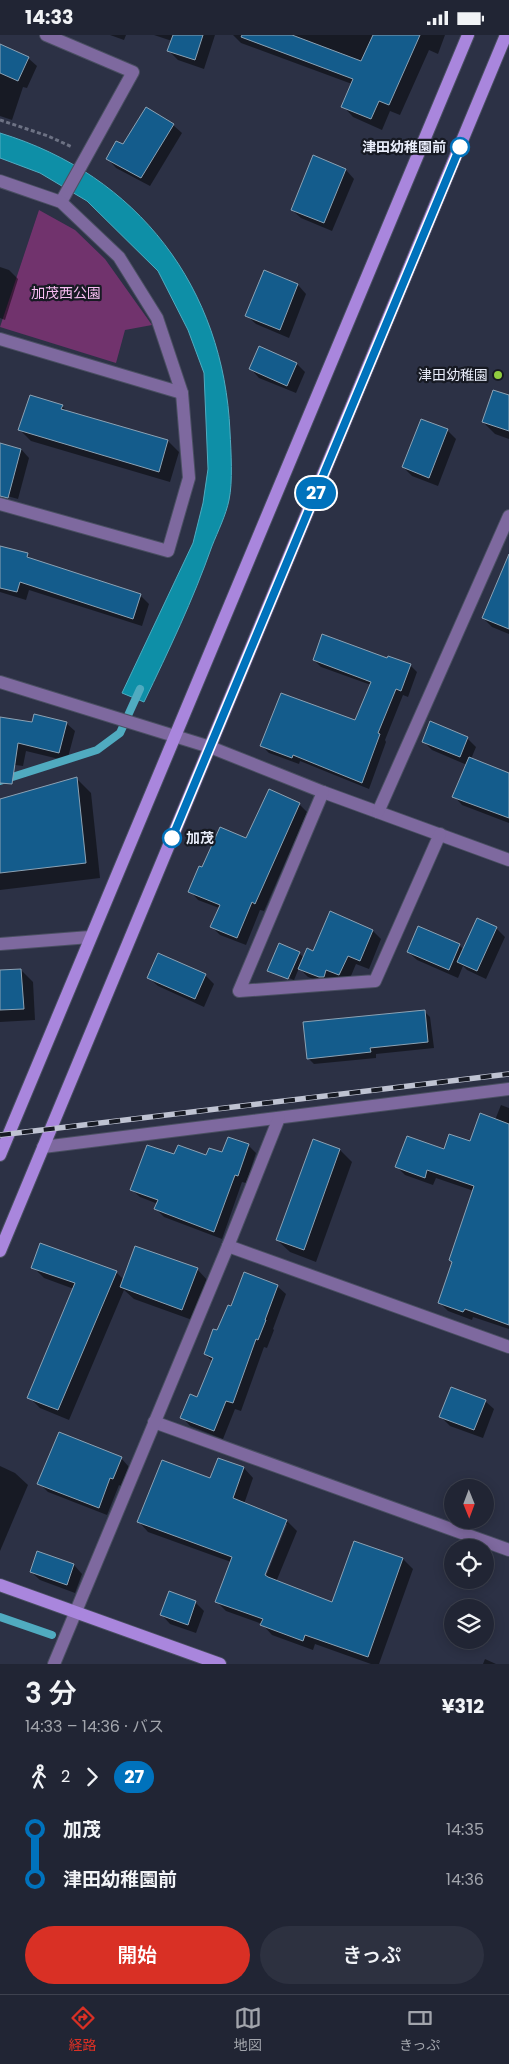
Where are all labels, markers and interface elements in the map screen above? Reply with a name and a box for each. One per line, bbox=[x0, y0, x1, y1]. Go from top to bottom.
text: 14:33 bbox=[25, 4, 73, 31]
place label: 津田幼稚園前 bbox=[362, 137, 446, 157]
marker: 津田幼稚園前 bbox=[450, 137, 470, 157]
park label: 加茂西公園 bbox=[31, 283, 101, 303]
place label: 津田幼稚園 bbox=[418, 365, 488, 385]
marker: 津田幼稚園 bbox=[492, 369, 504, 381]
line badge: 27 bbox=[294, 477, 338, 509]
text: 27 bbox=[306, 480, 326, 505]
marker: 加茂 bbox=[162, 828, 182, 848]
place label: 加茂 bbox=[186, 828, 214, 848]
north arrow bbox=[444, 1479, 494, 1529]
map controls bbox=[444, 1479, 494, 1649]
button: locate bbox=[444, 1539, 494, 1589]
button: layers bbox=[444, 1599, 494, 1649]
text: 3 分 bbox=[25, 1674, 76, 1713]
text: ¥312 bbox=[442, 1693, 484, 1720]
text: 14:33 – 14:36 · バス bbox=[25, 1715, 164, 1738]
icon: walk bbox=[25, 1763, 53, 1791]
icon: forward bbox=[78, 1763, 106, 1791]
text: 27 bbox=[124, 1764, 144, 1789]
text: 2 bbox=[61, 1765, 70, 1788]
text: 加茂 bbox=[63, 1816, 101, 1843]
text: 14:35 bbox=[446, 1818, 484, 1841]
text: 津田幼稚園前 bbox=[63, 1866, 177, 1893]
text: 14:36 bbox=[446, 1868, 484, 1891]
button: 開始 bbox=[25, 1926, 250, 1984]
button: きっぷ bbox=[260, 1926, 484, 1984]
tab: 経路 bbox=[69, 2004, 97, 2056]
tab: 地図 bbox=[234, 2004, 262, 2056]
tab: きっぷ bbox=[399, 2004, 440, 2056]

